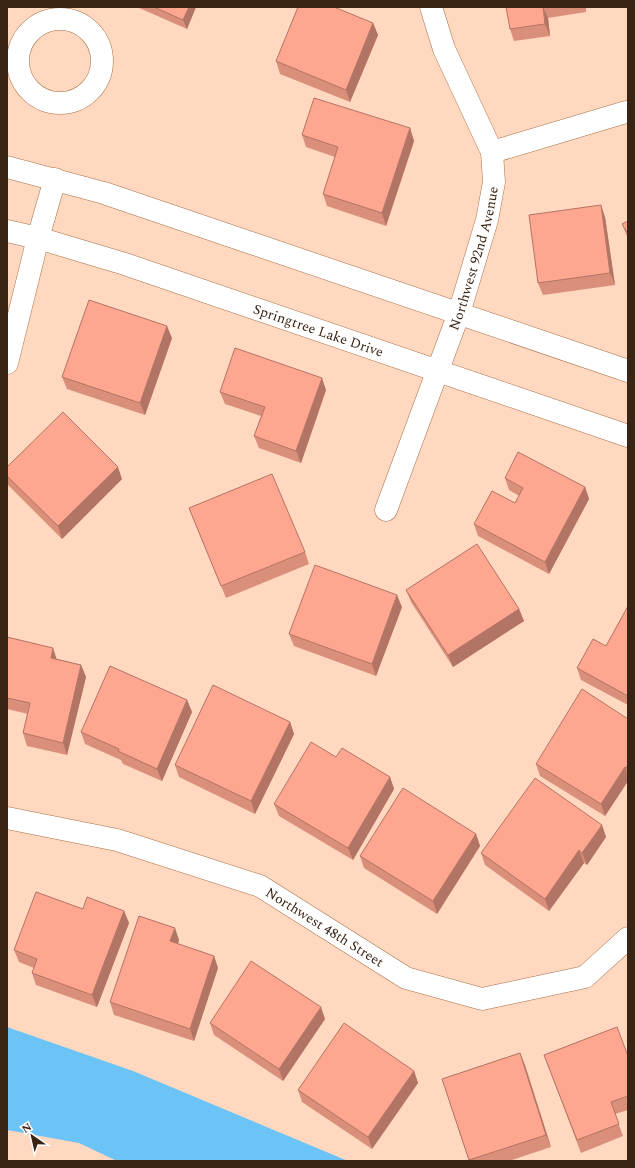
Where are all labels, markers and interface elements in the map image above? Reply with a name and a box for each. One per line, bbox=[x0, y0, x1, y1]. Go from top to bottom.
street label: Northwest 92nd Avenue bbox=[444, 184, 504, 333]
street label: Springtree Lake Drive bbox=[250, 299, 386, 363]
street label: Northwest 48th Street bbox=[261, 882, 388, 973]
north arrow bbox=[12, 1116, 52, 1156]
text: N bbox=[18, 1119, 35, 1138]

